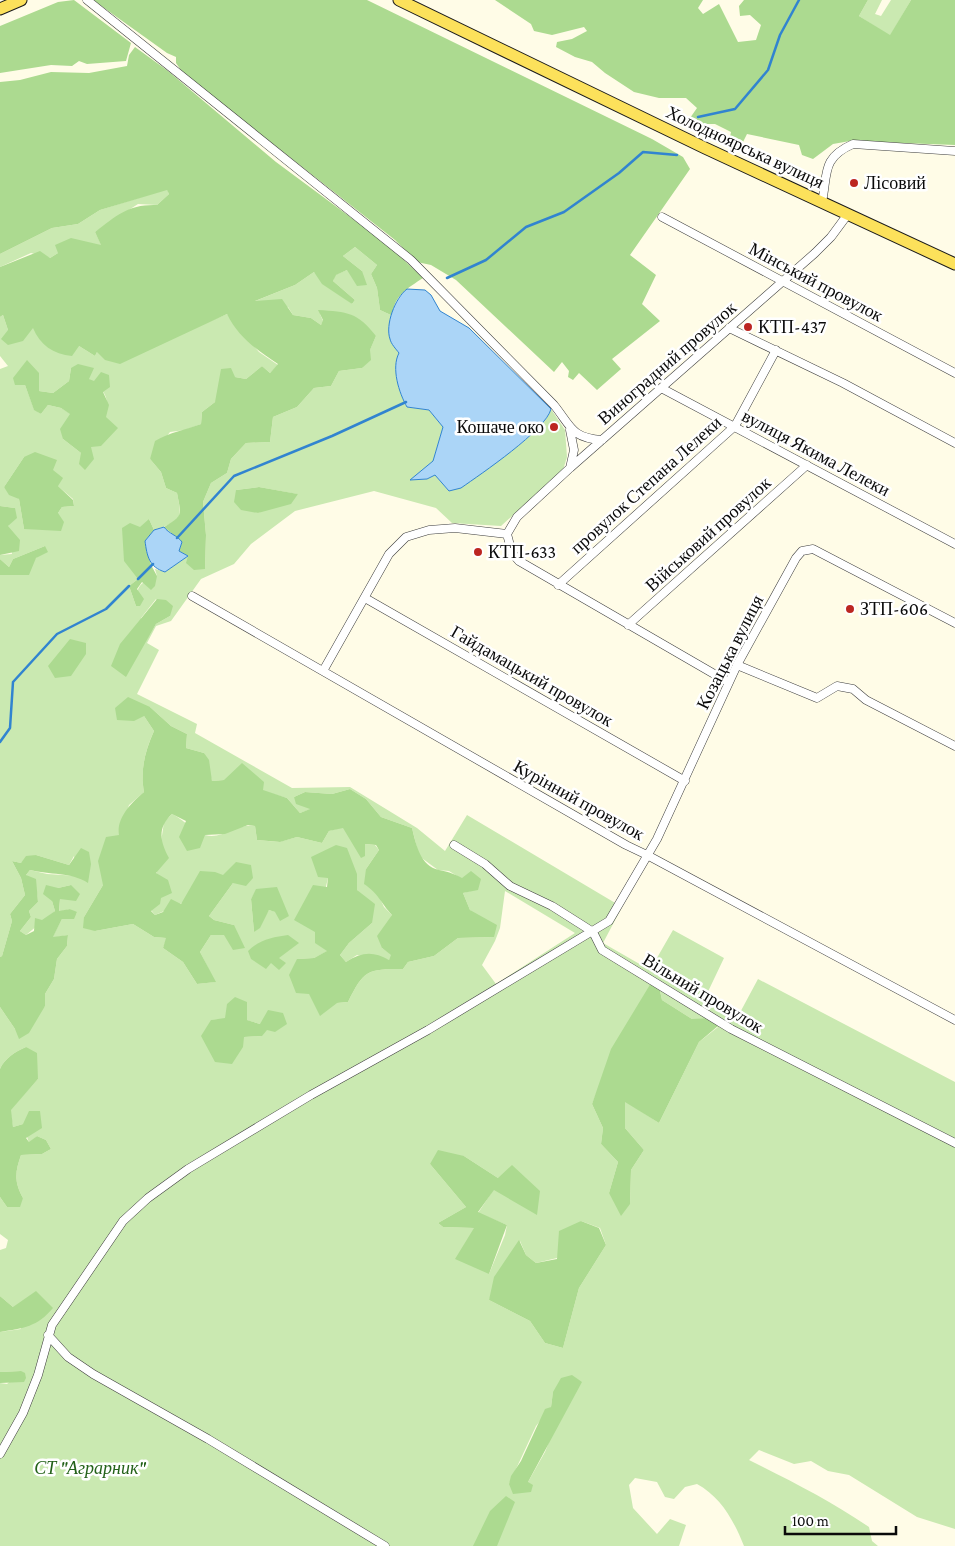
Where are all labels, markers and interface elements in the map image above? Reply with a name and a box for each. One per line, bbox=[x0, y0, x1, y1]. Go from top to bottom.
street label: Холодноярська вулиця bbox=[663, 102, 827, 192]
place label: Лісовий bbox=[864, 173, 926, 193]
marker: Лісовий bbox=[848, 177, 860, 189]
street label: Мінський провулок bbox=[746, 238, 887, 326]
street label: Виноградний провулок bbox=[594, 297, 740, 428]
place label: КТП-437 bbox=[758, 317, 826, 337]
marker: КТП-437 bbox=[742, 321, 754, 333]
street label: вулиця Якима Лелеки bbox=[739, 406, 894, 501]
street label: провулок Степана Лелеки bbox=[567, 412, 726, 558]
place label: Кошаче око bbox=[457, 417, 544, 437]
marker: Кошаче око bbox=[548, 421, 560, 433]
street label: Військовий провулок bbox=[641, 472, 775, 595]
place label: КТП-633 bbox=[488, 542, 556, 562]
marker: КТП-633 bbox=[472, 546, 484, 558]
street label: Козацька вулиця bbox=[693, 592, 767, 712]
place label: ЗТП-606 bbox=[860, 599, 928, 619]
marker: ЗТП-606 bbox=[844, 603, 856, 615]
street label: Гайдамацький провулок bbox=[447, 621, 617, 731]
street label: Курінний провулок bbox=[510, 756, 648, 844]
street label: Вільний провулок bbox=[639, 949, 767, 1037]
park label: СТ "Аграрник" bbox=[34, 1458, 146, 1478]
scale bar bbox=[785, 1504, 896, 1536]
text: 100 m bbox=[792, 1513, 829, 1529]

